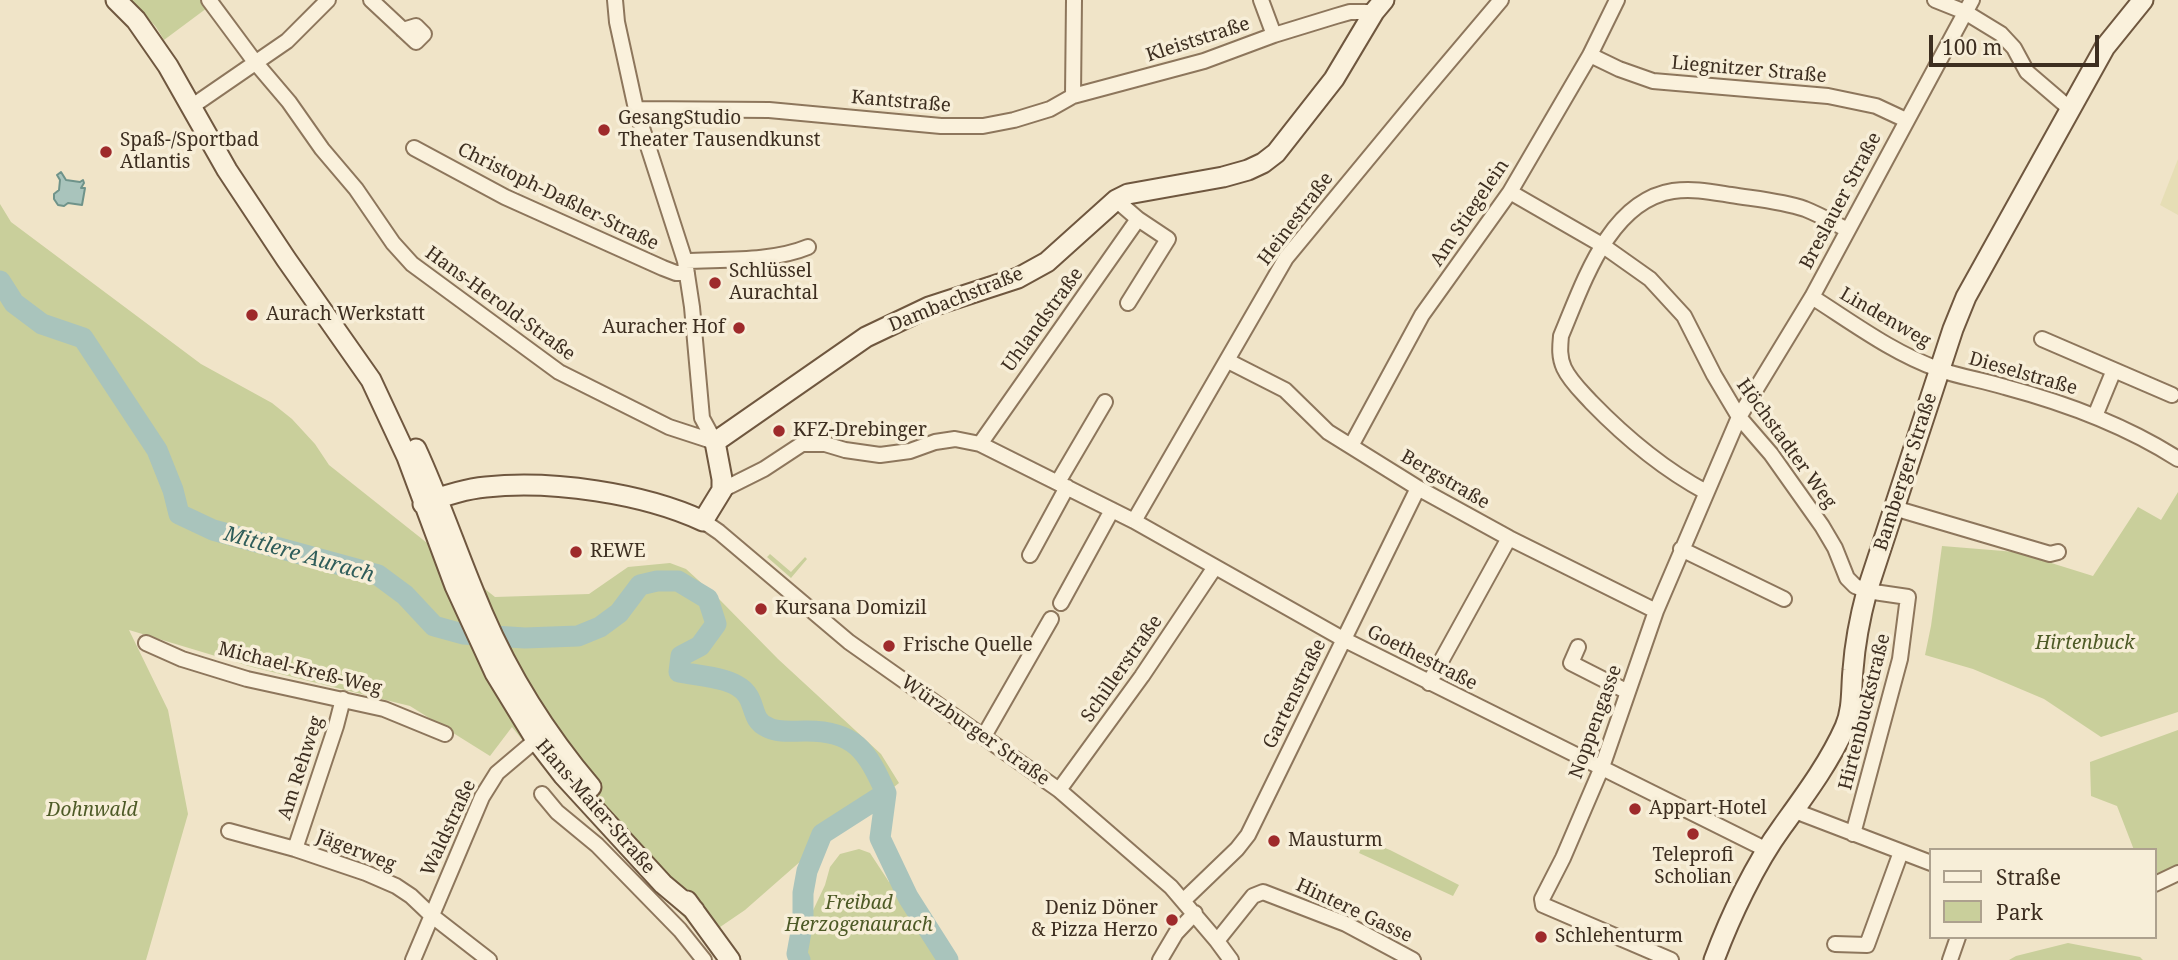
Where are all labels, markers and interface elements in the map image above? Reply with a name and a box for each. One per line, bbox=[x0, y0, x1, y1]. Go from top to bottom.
street label: Kleiststraße bbox=[1143, 13, 1253, 67]
scale bar bbox=[1933, 21, 2103, 65]
text: 100 m bbox=[1942, 33, 2003, 61]
street label: Liegnitzer Straße bbox=[1670, 52, 1828, 88]
street label: Kantstraße bbox=[850, 86, 952, 118]
place label: GesangStudio Theater Tausendkunst bbox=[618, 108, 821, 152]
marker: GesangStudio Theater Tausendkunst bbox=[596, 122, 612, 138]
street label: Breslauer Straße bbox=[1795, 129, 1887, 273]
place label: Spaß-/Sportbad Atlantis bbox=[120, 130, 259, 174]
street label: Christoph-Daßler-Straße bbox=[454, 138, 662, 256]
marker: Spaß-/Sportbad Atlantis bbox=[98, 144, 114, 160]
street label: Am Stiegelein bbox=[1426, 155, 1514, 271]
street label: Heinestraße bbox=[1254, 168, 1338, 270]
street label: Hans-Herold-Straße bbox=[421, 242, 579, 366]
place label: Schlüssel Aurachtal bbox=[729, 261, 818, 305]
street label: Dambachstraße bbox=[885, 263, 1027, 337]
street label: Uhlandstraße bbox=[998, 263, 1088, 377]
marker: Schlüssel Aurachtal bbox=[707, 275, 723, 291]
street label: Lindenweg bbox=[1836, 283, 1934, 353]
place label: Aurach Werkstatt bbox=[266, 304, 425, 326]
marker: Aurach Werkstatt bbox=[244, 307, 260, 323]
place label: Auracher Hof bbox=[602, 317, 725, 339]
marker: Auracher Hof bbox=[731, 320, 747, 336]
street label: Dieselstraße bbox=[1966, 348, 2080, 400]
street label: Höchstadter Weg bbox=[1731, 375, 1841, 513]
street label: Bamberger Straße bbox=[1870, 390, 1942, 554]
place label: KFZ-Drebinger bbox=[793, 420, 927, 442]
marker: KFZ-Drebinger bbox=[771, 423, 787, 439]
street label: Bergstraße bbox=[1397, 445, 1493, 515]
water label: Mittlere Aurach bbox=[221, 522, 377, 588]
place label: REWE bbox=[590, 541, 646, 563]
marker: REWE bbox=[568, 544, 584, 560]
place label: Kursana Domizil bbox=[775, 598, 927, 620]
marker: Kursana Domizil bbox=[753, 601, 769, 617]
street label: Schillerstraße bbox=[1077, 611, 1167, 727]
street label: Goethestraße bbox=[1363, 620, 1481, 696]
street label: Hirtenbuckstraße bbox=[1835, 631, 1895, 793]
park label: Hirtenbuck bbox=[2035, 633, 2135, 655]
place label: Frische Quelle bbox=[903, 635, 1033, 657]
street label: Gartenstraße bbox=[1259, 635, 1331, 753]
street label: Michael-Kreß-Weg bbox=[216, 638, 384, 700]
marker: Frische Quelle bbox=[881, 638, 897, 654]
street label: Noppengasse bbox=[1565, 662, 1627, 782]
street label: Würzburger Straße bbox=[896, 671, 1054, 791]
street label: Am Rehweg bbox=[274, 713, 328, 823]
street label: Hans-Maier-Straße bbox=[530, 735, 660, 879]
street label: Waldstraße bbox=[417, 776, 481, 880]
place label: Appart-Hotel bbox=[1649, 798, 1767, 820]
park label: Dohnwald bbox=[47, 800, 137, 822]
marker: Appart-Hotel bbox=[1627, 801, 1643, 817]
street label: Jägerweg bbox=[313, 825, 399, 877]
marker: Teleprofi Scholian bbox=[1685, 826, 1701, 842]
place label: Mausturm bbox=[1288, 830, 1383, 852]
marker: Mausturm bbox=[1266, 833, 1282, 849]
place label: Teleprofi Scholian bbox=[1652, 845, 1734, 889]
legend bbox=[1930, 848, 2157, 939]
text: Straße bbox=[1996, 863, 2061, 891]
street label: Hintere Gasse bbox=[1292, 874, 1416, 948]
park label: Freibad Herzogenaurach bbox=[785, 893, 933, 937]
place label: Deniz Döner & Pizza Herzo bbox=[1031, 898, 1158, 942]
text: Park bbox=[1996, 898, 2043, 926]
marker: Deniz Döner & Pizza Herzo bbox=[1164, 912, 1180, 928]
place label: Schlehenturm bbox=[1555, 926, 1683, 948]
marker: Schlehenturm bbox=[1533, 929, 1549, 945]

